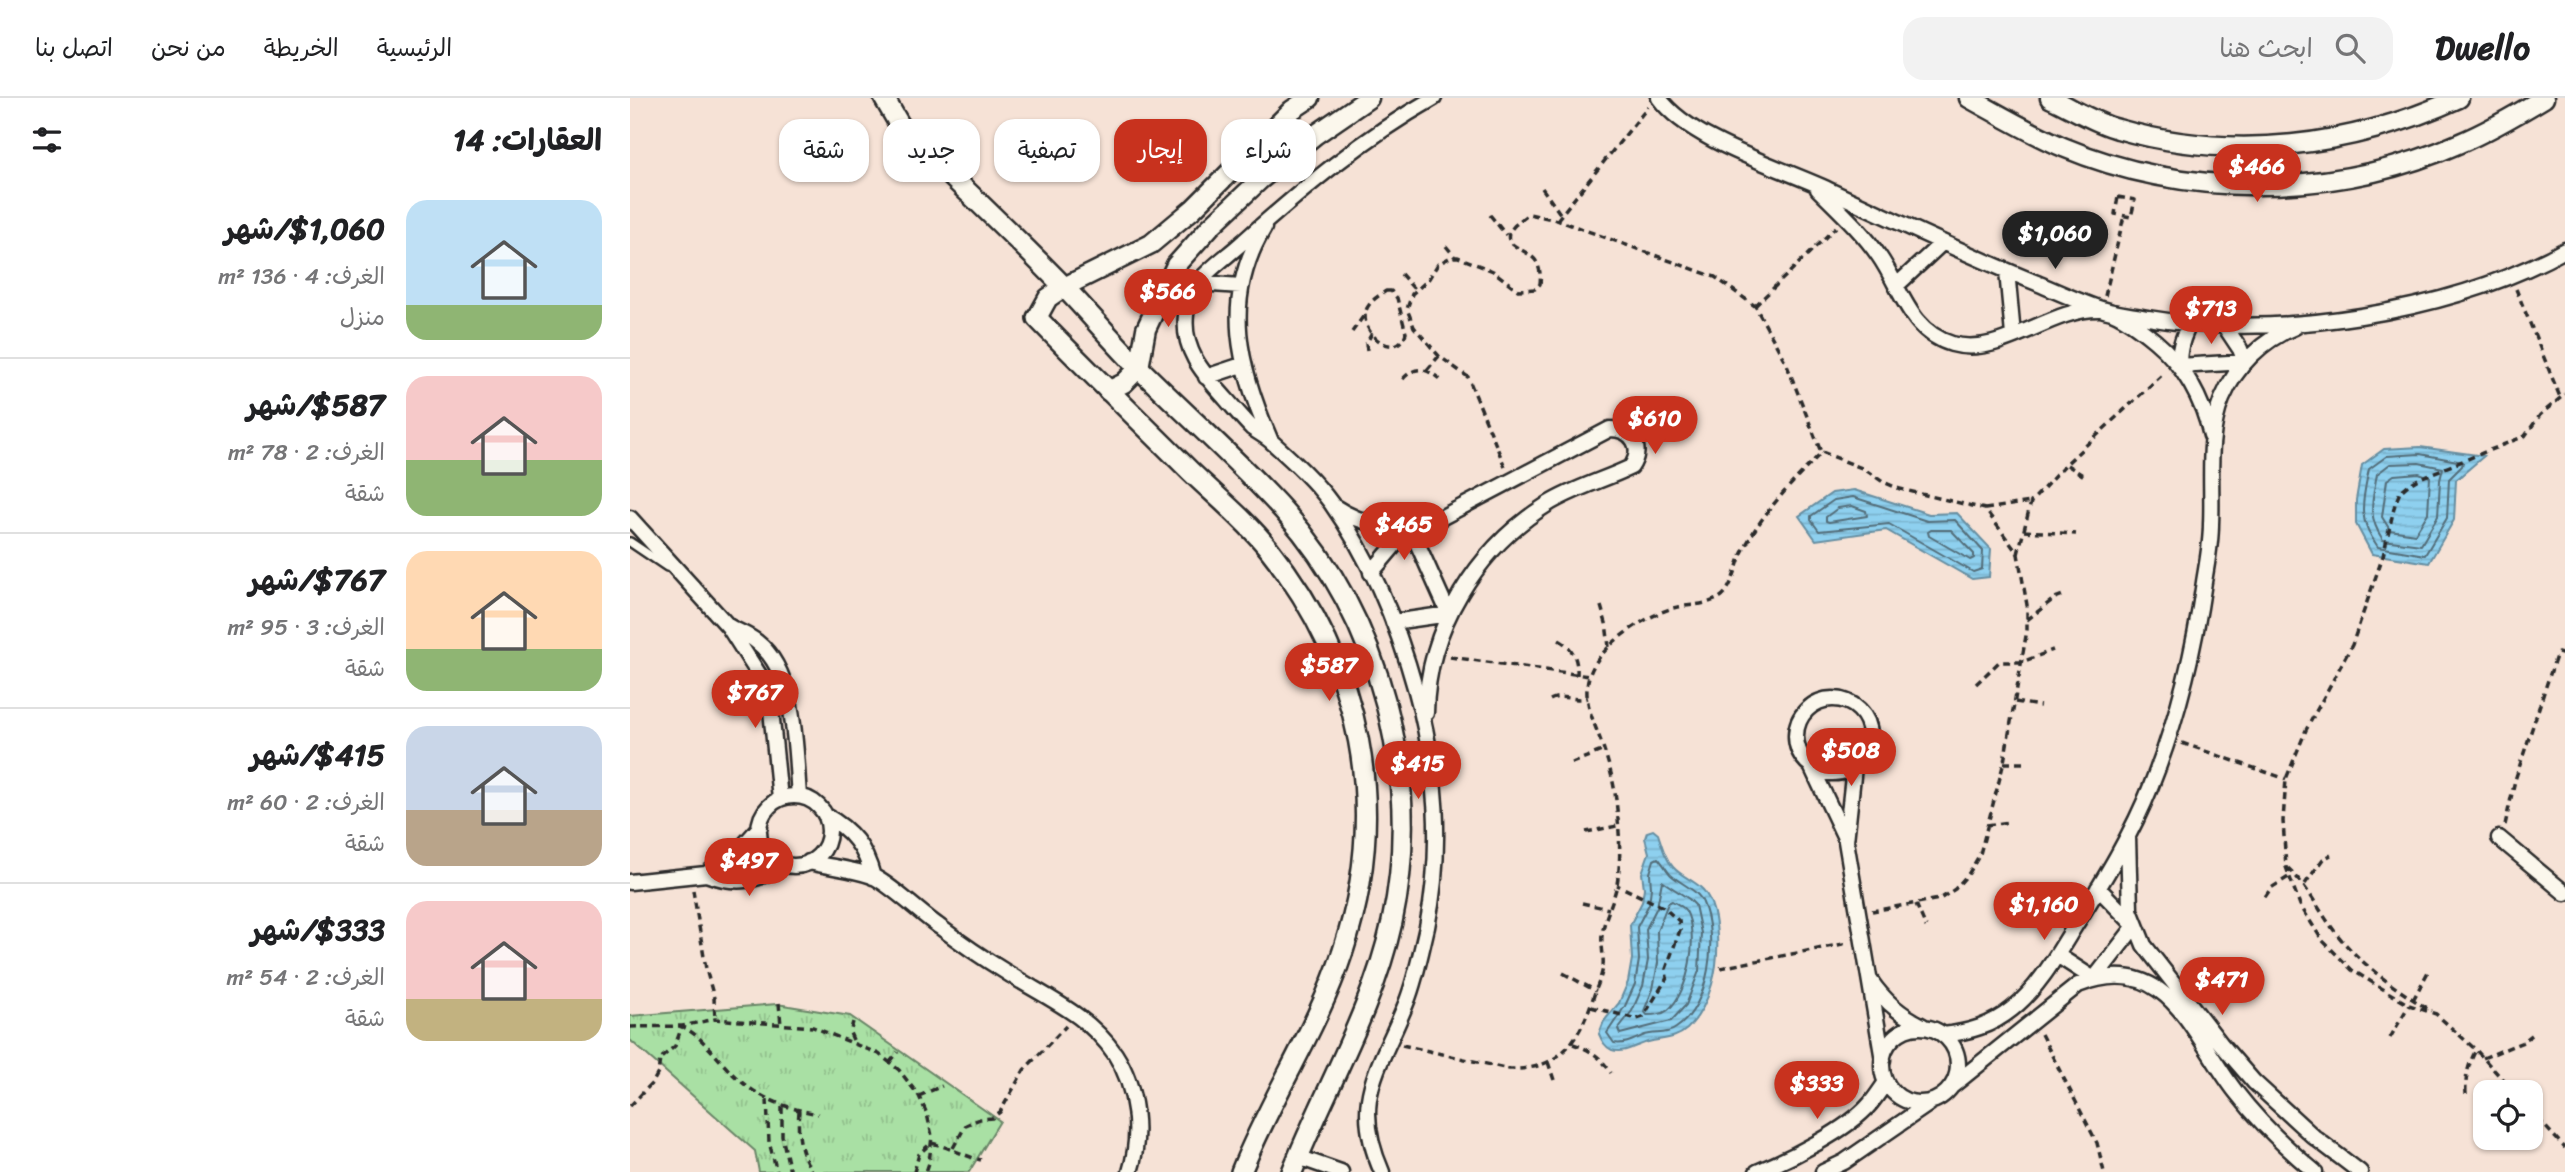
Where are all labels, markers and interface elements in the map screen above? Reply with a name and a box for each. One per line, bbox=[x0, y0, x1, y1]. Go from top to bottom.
search box bbox=[1903, 17, 2393, 80]
text: Dwello bbox=[2435, 19, 2530, 77]
text: ابحث هنا bbox=[2219, 25, 2313, 71]
text: اتصل بنا bbox=[35, 27, 113, 69]
text: من نحن bbox=[151, 27, 226, 69]
text: الخريطة bbox=[264, 27, 339, 69]
text: الرئيسية bbox=[377, 27, 452, 69]
icon: search bbox=[2331, 29, 2369, 67]
text: العقارات: 14 bbox=[453, 113, 602, 167]
chip: شقة bbox=[779, 119, 869, 182]
chip: جديد bbox=[883, 119, 980, 182]
chip: تصفية bbox=[994, 119, 1100, 182]
chip: إيجار bbox=[1114, 119, 1207, 182]
chip: شراء bbox=[1221, 119, 1316, 182]
icon: filters bbox=[28, 121, 66, 159]
pin: $466 bbox=[2216, 144, 2298, 204]
text: $466 bbox=[2229, 146, 2285, 187]
text: $1,060/شهر bbox=[224, 202, 385, 256]
pin: $1,060 bbox=[1998, 212, 2112, 271]
text: $1,060 bbox=[2018, 213, 2092, 254]
icon: home bbox=[462, 228, 546, 312]
text: الغرف: 4 · 136 m² bbox=[218, 256, 385, 297]
pin: $566 bbox=[1127, 270, 1209, 329]
text: $566 bbox=[1140, 271, 1196, 312]
pin: $713 bbox=[2170, 286, 2252, 346]
text: $713 bbox=[2185, 288, 2237, 329]
text: منزل bbox=[340, 297, 385, 338]
text: $587/شهر bbox=[247, 378, 385, 432]
pin: $610 bbox=[1614, 396, 1696, 456]
text: $610 bbox=[1629, 398, 1681, 439]
icon: home bbox=[462, 404, 546, 488]
text: الغرف: 2 · 78 m² bbox=[228, 432, 385, 473]
text: شقة bbox=[345, 473, 385, 514]
pin: $465 bbox=[1363, 503, 1445, 562]
text: $465 bbox=[1376, 504, 1432, 545]
text: $767/شهر bbox=[249, 553, 385, 607]
icon: home bbox=[462, 579, 546, 663]
text: الغرف: 3 · 95 m² bbox=[227, 607, 385, 648]
pin: $587 bbox=[1288, 644, 1370, 703]
text: $587 bbox=[1301, 645, 1357, 686]
text: شقة bbox=[345, 648, 385, 689]
pin: $767 bbox=[714, 670, 796, 730]
text: $767 bbox=[728, 672, 782, 713]
text: $415/شهر bbox=[250, 728, 385, 782]
pin: $508 bbox=[1810, 728, 1892, 788]
text: $508 bbox=[1822, 730, 1880, 771]
pin: $415 bbox=[1377, 742, 1459, 801]
text: $415 bbox=[1391, 743, 1445, 784]
icon: home bbox=[462, 754, 546, 838]
text: الغرف: 2 · 60 m² bbox=[227, 782, 385, 823]
text: شقة bbox=[345, 823, 385, 864]
pin: $497 bbox=[708, 838, 790, 898]
text: $497 bbox=[720, 840, 778, 881]
pin: $1,160 bbox=[1987, 882, 2101, 942]
text: $1,160 bbox=[2010, 884, 2079, 925]
text: $333/شهر bbox=[251, 903, 385, 957]
icon: home bbox=[462, 929, 546, 1013]
text: الغرف: 2 · 54 m² bbox=[227, 957, 385, 998]
pin: $471 bbox=[2181, 958, 2263, 1017]
text: $471 bbox=[2196, 959, 2248, 1000]
text: شقة bbox=[345, 998, 385, 1039]
pin: $333 bbox=[1776, 1062, 1858, 1121]
text: $333 bbox=[1790, 1063, 1844, 1104]
map controls bbox=[2473, 1080, 2543, 1150]
button: locate bbox=[2473, 1080, 2543, 1150]

